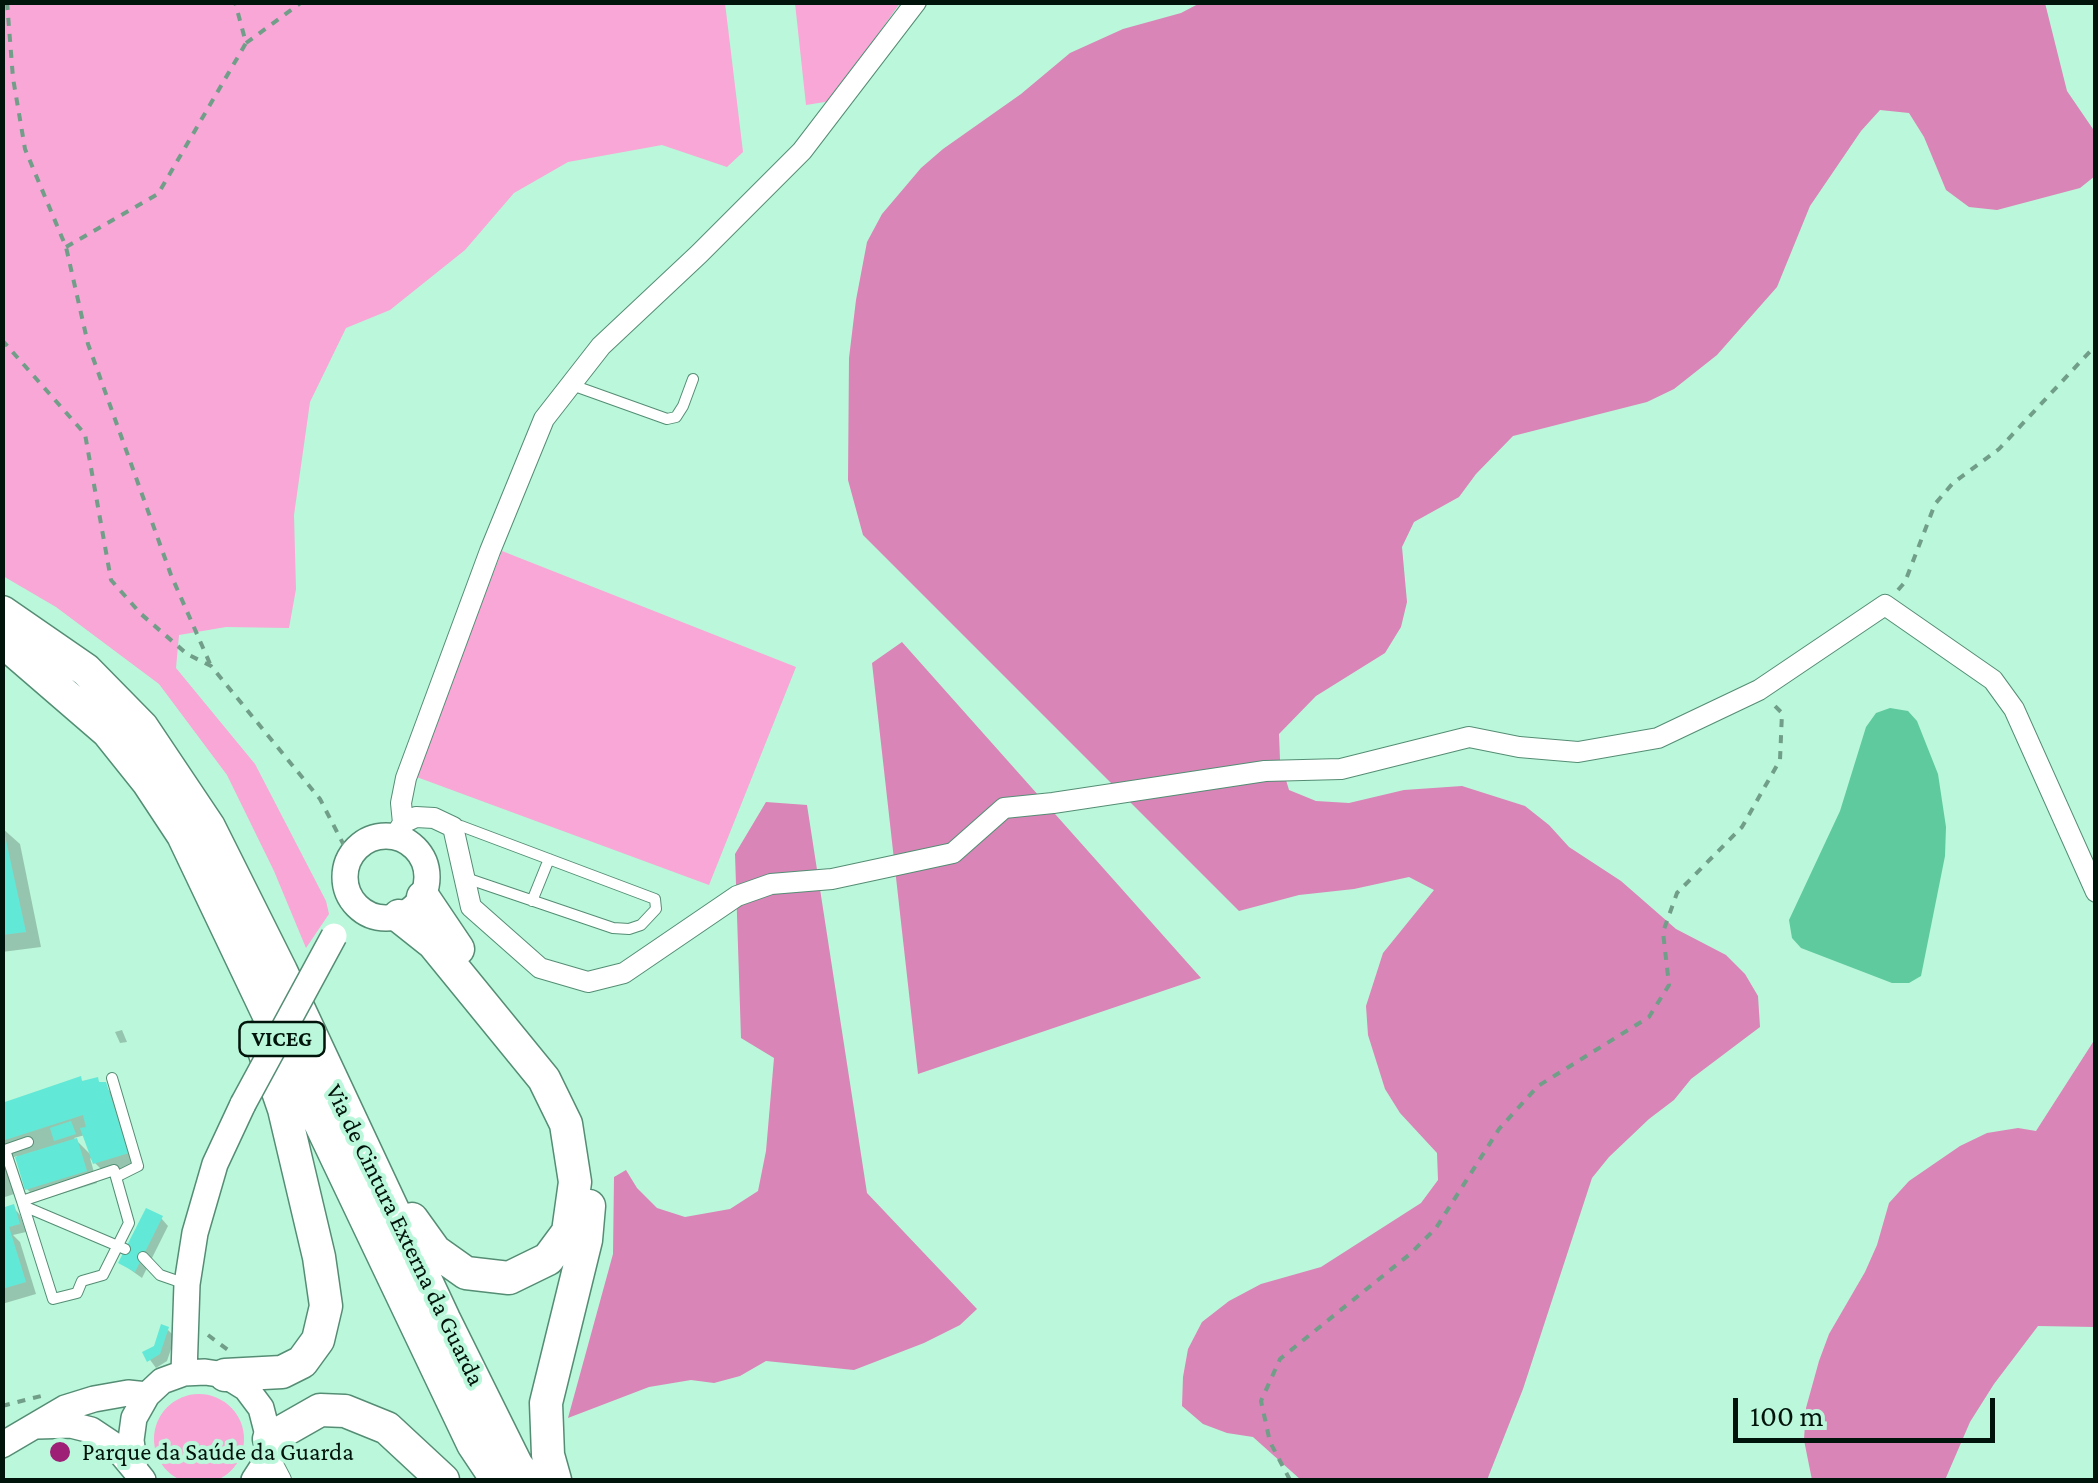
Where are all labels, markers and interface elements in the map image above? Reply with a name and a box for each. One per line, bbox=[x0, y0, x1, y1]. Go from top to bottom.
road number: VICEG bbox=[240, 1022, 324, 1056]
street label: Via de Cintura Externa da Guarda bbox=[319, 1079, 491, 1391]
scale bar bbox=[1738, 1378, 2000, 1440]
text: 100 m bbox=[1750, 1399, 1824, 1432]
place label: Parque da Saúde da Guarda bbox=[82, 1437, 354, 1467]
marker: Parque da Saúde da Guarda bbox=[47, 1439, 73, 1465]

